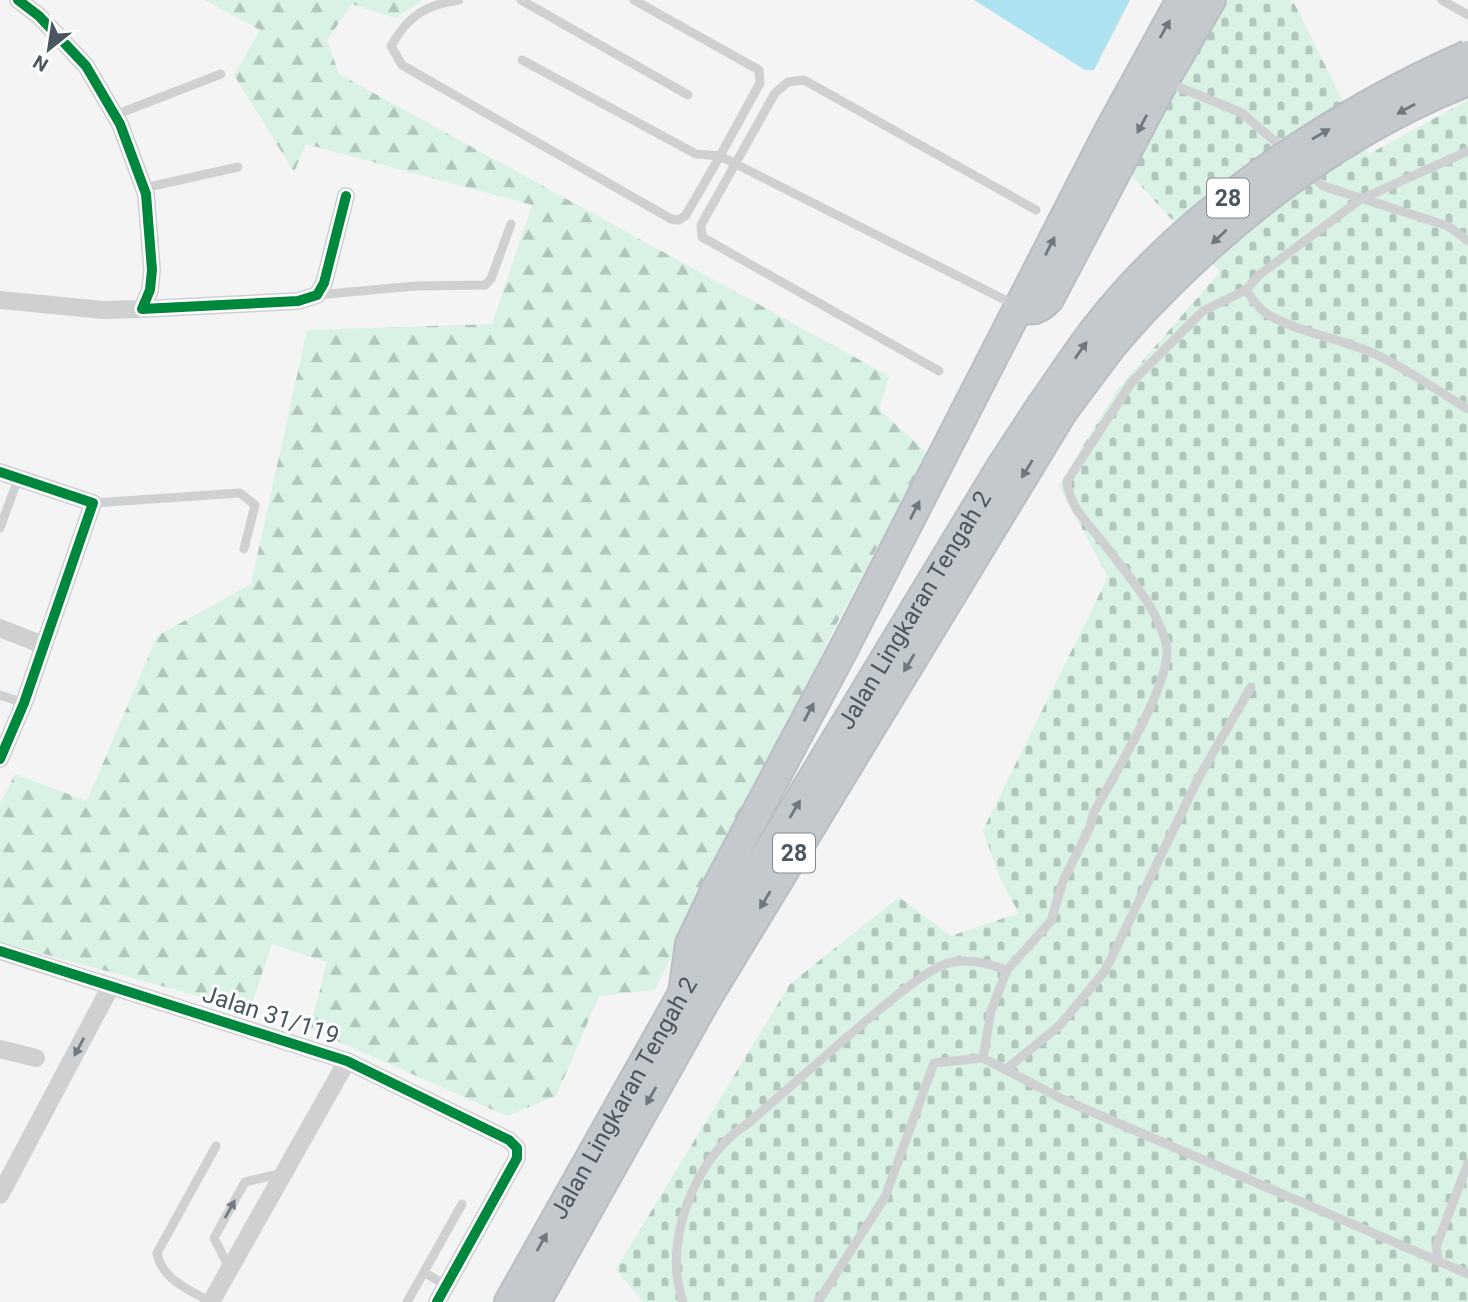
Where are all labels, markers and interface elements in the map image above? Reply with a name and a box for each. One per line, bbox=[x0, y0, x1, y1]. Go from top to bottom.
north arrow bbox=[14, 14, 84, 84]
one-way arrow bbox=[1159, 18, 1171, 38]
text: N bbox=[29, 50, 52, 77]
one-way arrow bbox=[1395, 102, 1415, 114]
one-way arrow bbox=[1136, 114, 1147, 134]
one-way arrow bbox=[1312, 128, 1331, 140]
road number: 28 bbox=[1207, 178, 1249, 218]
one-way arrow bbox=[1210, 229, 1228, 245]
one-way arrow bbox=[1044, 236, 1055, 256]
one-way arrow bbox=[1074, 341, 1088, 359]
one-way arrow bbox=[1020, 459, 1033, 478]
street label: Jalan Lingkaran Tengah 2 bbox=[832, 486, 997, 734]
one-way arrow bbox=[909, 500, 920, 520]
one-way arrow bbox=[902, 654, 915, 673]
one-way arrow bbox=[804, 702, 815, 722]
one-way arrow bbox=[788, 799, 801, 818]
road number: 28 bbox=[773, 834, 815, 873]
one-way arrow bbox=[759, 890, 772, 909]
street label: Jalan Lingkaran Tengah 2 bbox=[545, 972, 703, 1224]
street label: Jalan 31/119 bbox=[199, 980, 343, 1050]
one-way arrow bbox=[73, 1037, 85, 1056]
one-way arrow bbox=[645, 1087, 657, 1106]
one-way arrow bbox=[224, 1199, 236, 1218]
one-way arrow bbox=[536, 1233, 548, 1252]

